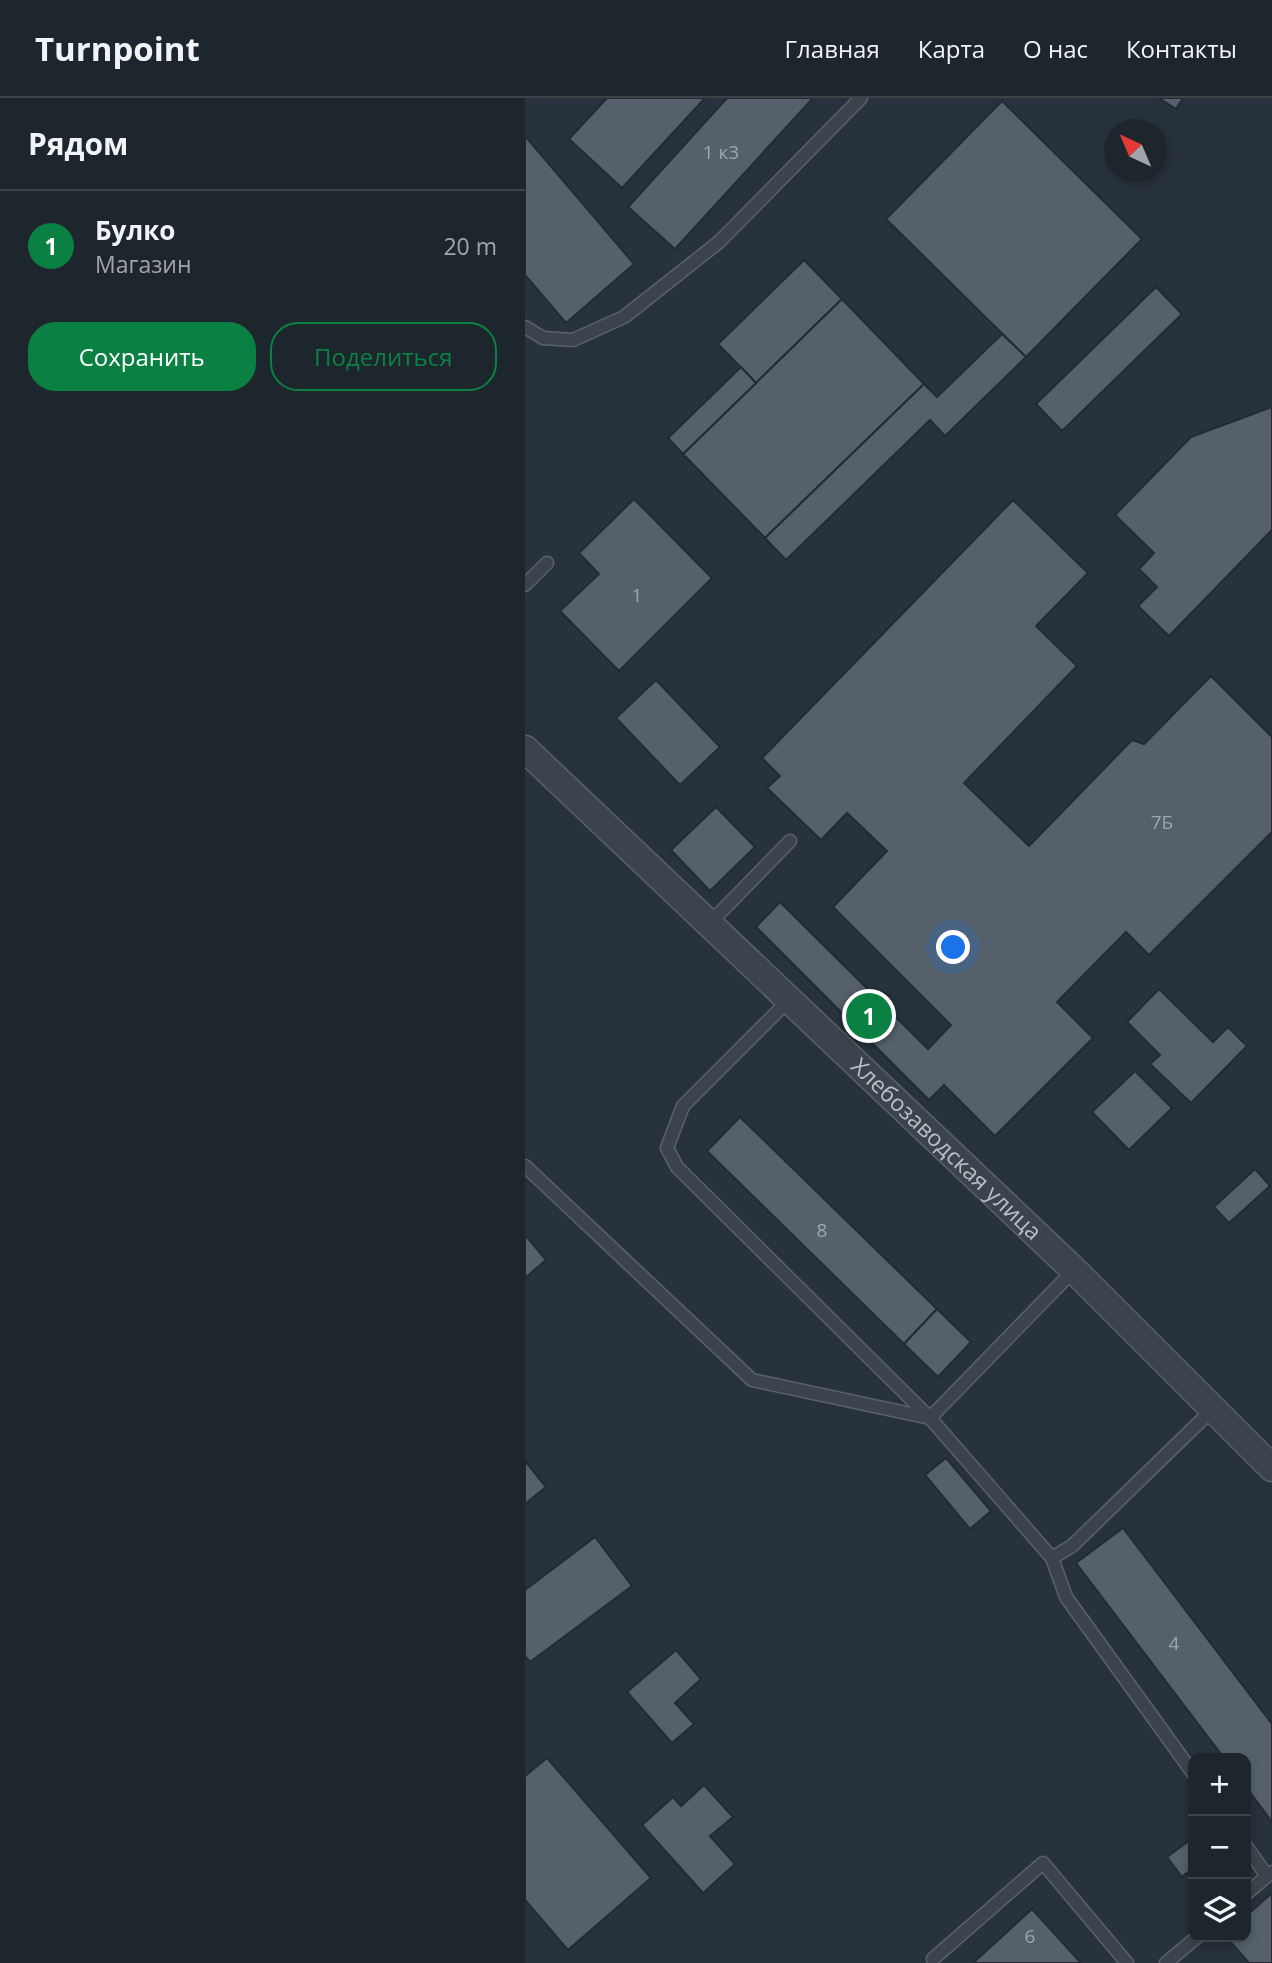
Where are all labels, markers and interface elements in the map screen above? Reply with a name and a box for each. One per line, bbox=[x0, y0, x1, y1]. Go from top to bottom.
text: Turnpoint bbox=[35, 26, 200, 71]
text: Главная bbox=[785, 32, 880, 65]
text: Карта bbox=[918, 32, 985, 65]
text: О нас bbox=[1023, 32, 1088, 65]
text: Контакты bbox=[1126, 32, 1237, 65]
north arrow bbox=[1104, 119, 1167, 182]
text: Рядом bbox=[28, 123, 128, 164]
house number: 1 к3 bbox=[703, 139, 739, 165]
text: Булко bbox=[95, 212, 175, 248]
text: 1 bbox=[44, 230, 58, 262]
text: 20 m bbox=[443, 230, 497, 262]
text: Магазин bbox=[95, 248, 191, 280]
button: Сохранить bbox=[28, 322, 256, 391]
button: Поделиться bbox=[270, 322, 497, 391]
house number: 1 bbox=[632, 582, 642, 608]
house number: 7Б bbox=[1151, 809, 1173, 835]
your location bbox=[936, 930, 970, 964]
pin: 1 bbox=[846, 990, 892, 1042]
street label: Хлебозаводская улица bbox=[845, 1050, 1050, 1247]
house number: 8 bbox=[817, 1217, 827, 1243]
house number: 4 bbox=[1169, 1630, 1180, 1656]
map controls bbox=[1188, 1753, 1251, 1942]
button: + bbox=[1188, 1753, 1251, 1816]
button: − bbox=[1188, 1816, 1251, 1879]
button: layers bbox=[1188, 1879, 1251, 1942]
house number: 6 bbox=[1025, 1923, 1035, 1949]

